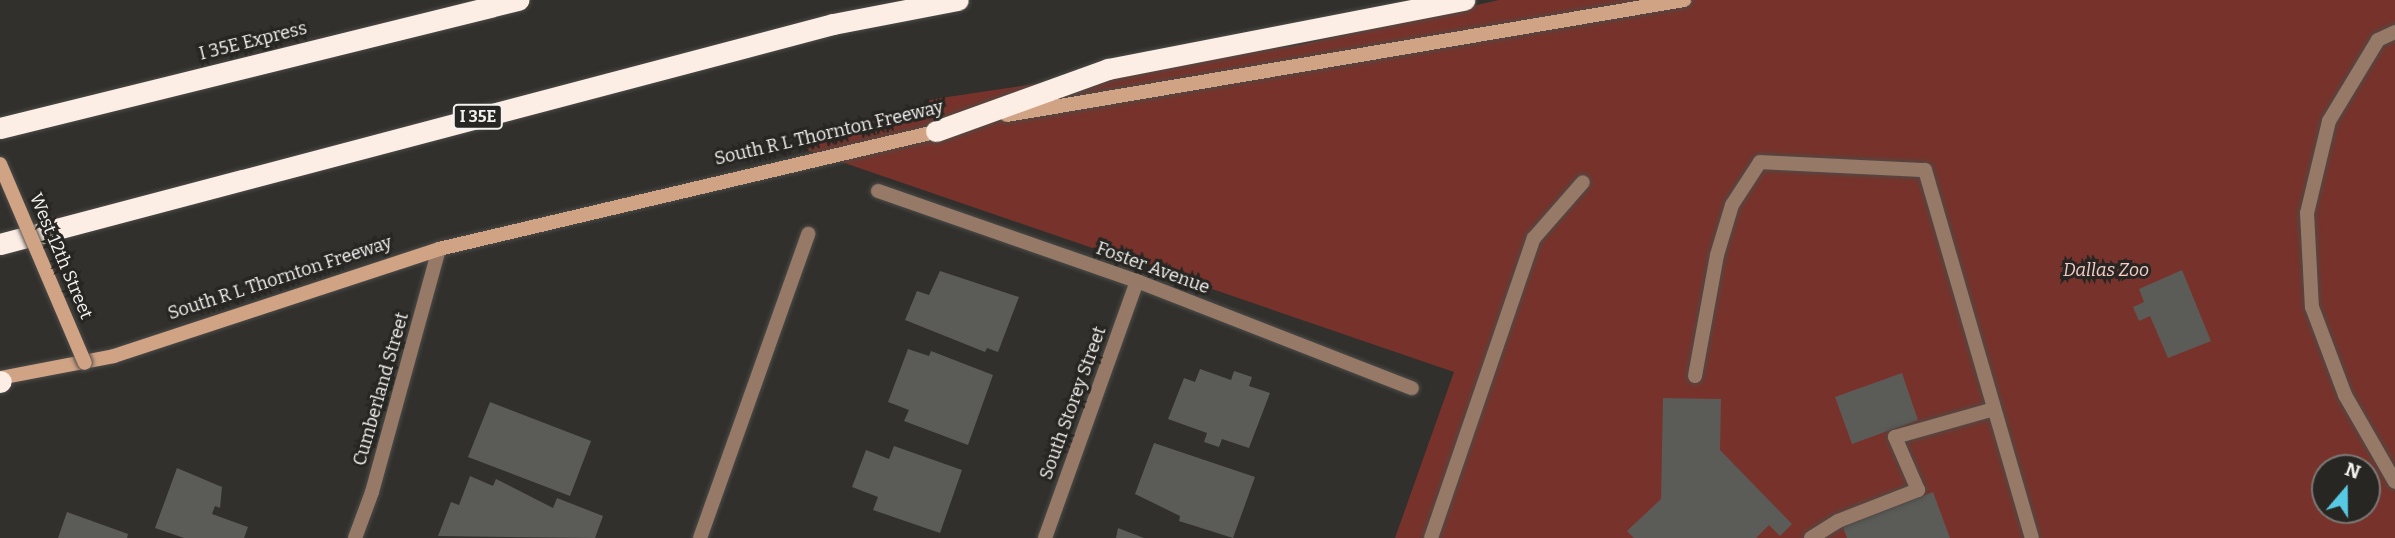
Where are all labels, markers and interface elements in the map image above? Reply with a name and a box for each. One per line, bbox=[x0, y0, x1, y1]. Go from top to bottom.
street label: I 35E Express bbox=[197, 17, 309, 65]
street label: South R L Thornton Freeway bbox=[712, 96, 946, 170]
road number: I 35E bbox=[452, 105, 504, 130]
street label: West 12th Street bbox=[25, 190, 97, 322]
street label: South R L Thornton Freeway bbox=[165, 232, 395, 324]
street label: Foster Avenue bbox=[1093, 237, 1213, 299]
park label: Dallas Zoo bbox=[2063, 259, 2149, 281]
street label: Cumberland Street bbox=[349, 310, 413, 468]
street label: South Storey Street bbox=[1035, 324, 1111, 482]
north arrow bbox=[2311, 454, 2381, 524]
text: N bbox=[2342, 457, 2363, 484]

